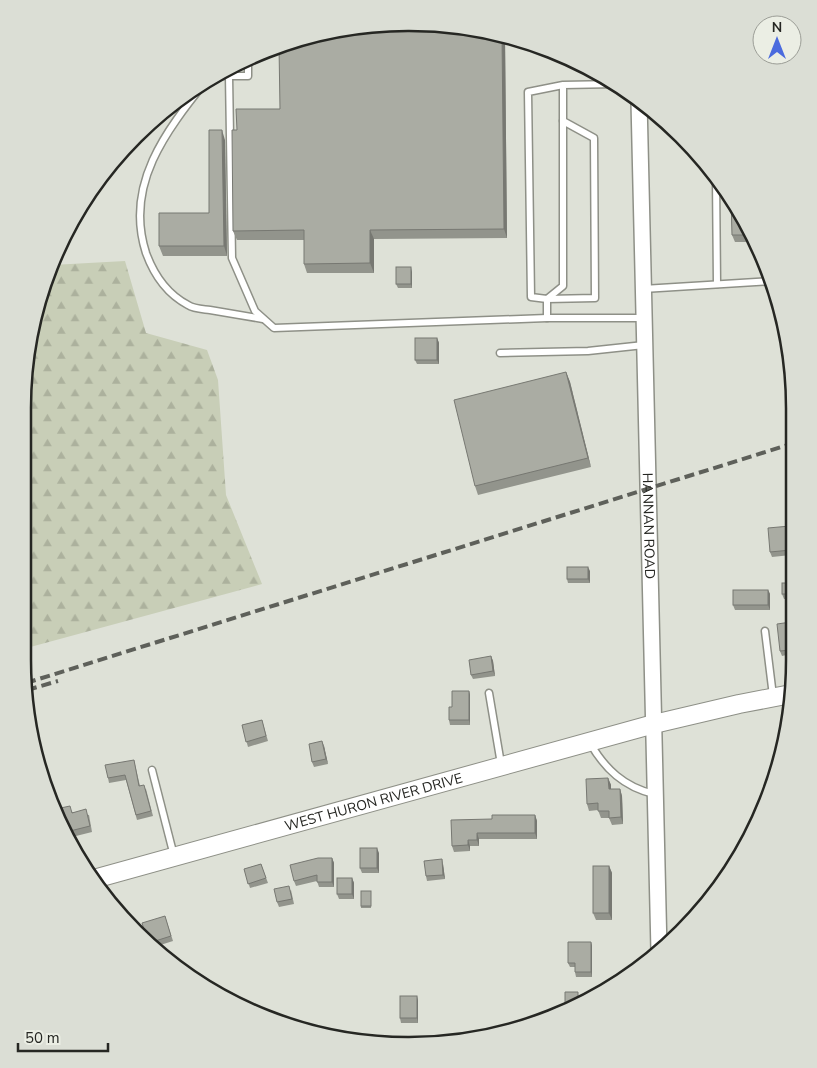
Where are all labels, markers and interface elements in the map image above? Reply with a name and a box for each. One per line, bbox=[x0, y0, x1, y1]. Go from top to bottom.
north arrow bbox=[752, 15, 802, 65]
text: N bbox=[772, 18, 782, 37]
street label: HANNAN ROAD bbox=[638, 473, 660, 579]
street label: WEST HURON RIVER DRIVE bbox=[282, 768, 465, 835]
scale bar bbox=[18, 1020, 108, 1052]
text: 50 m bbox=[25, 1028, 60, 1048]

